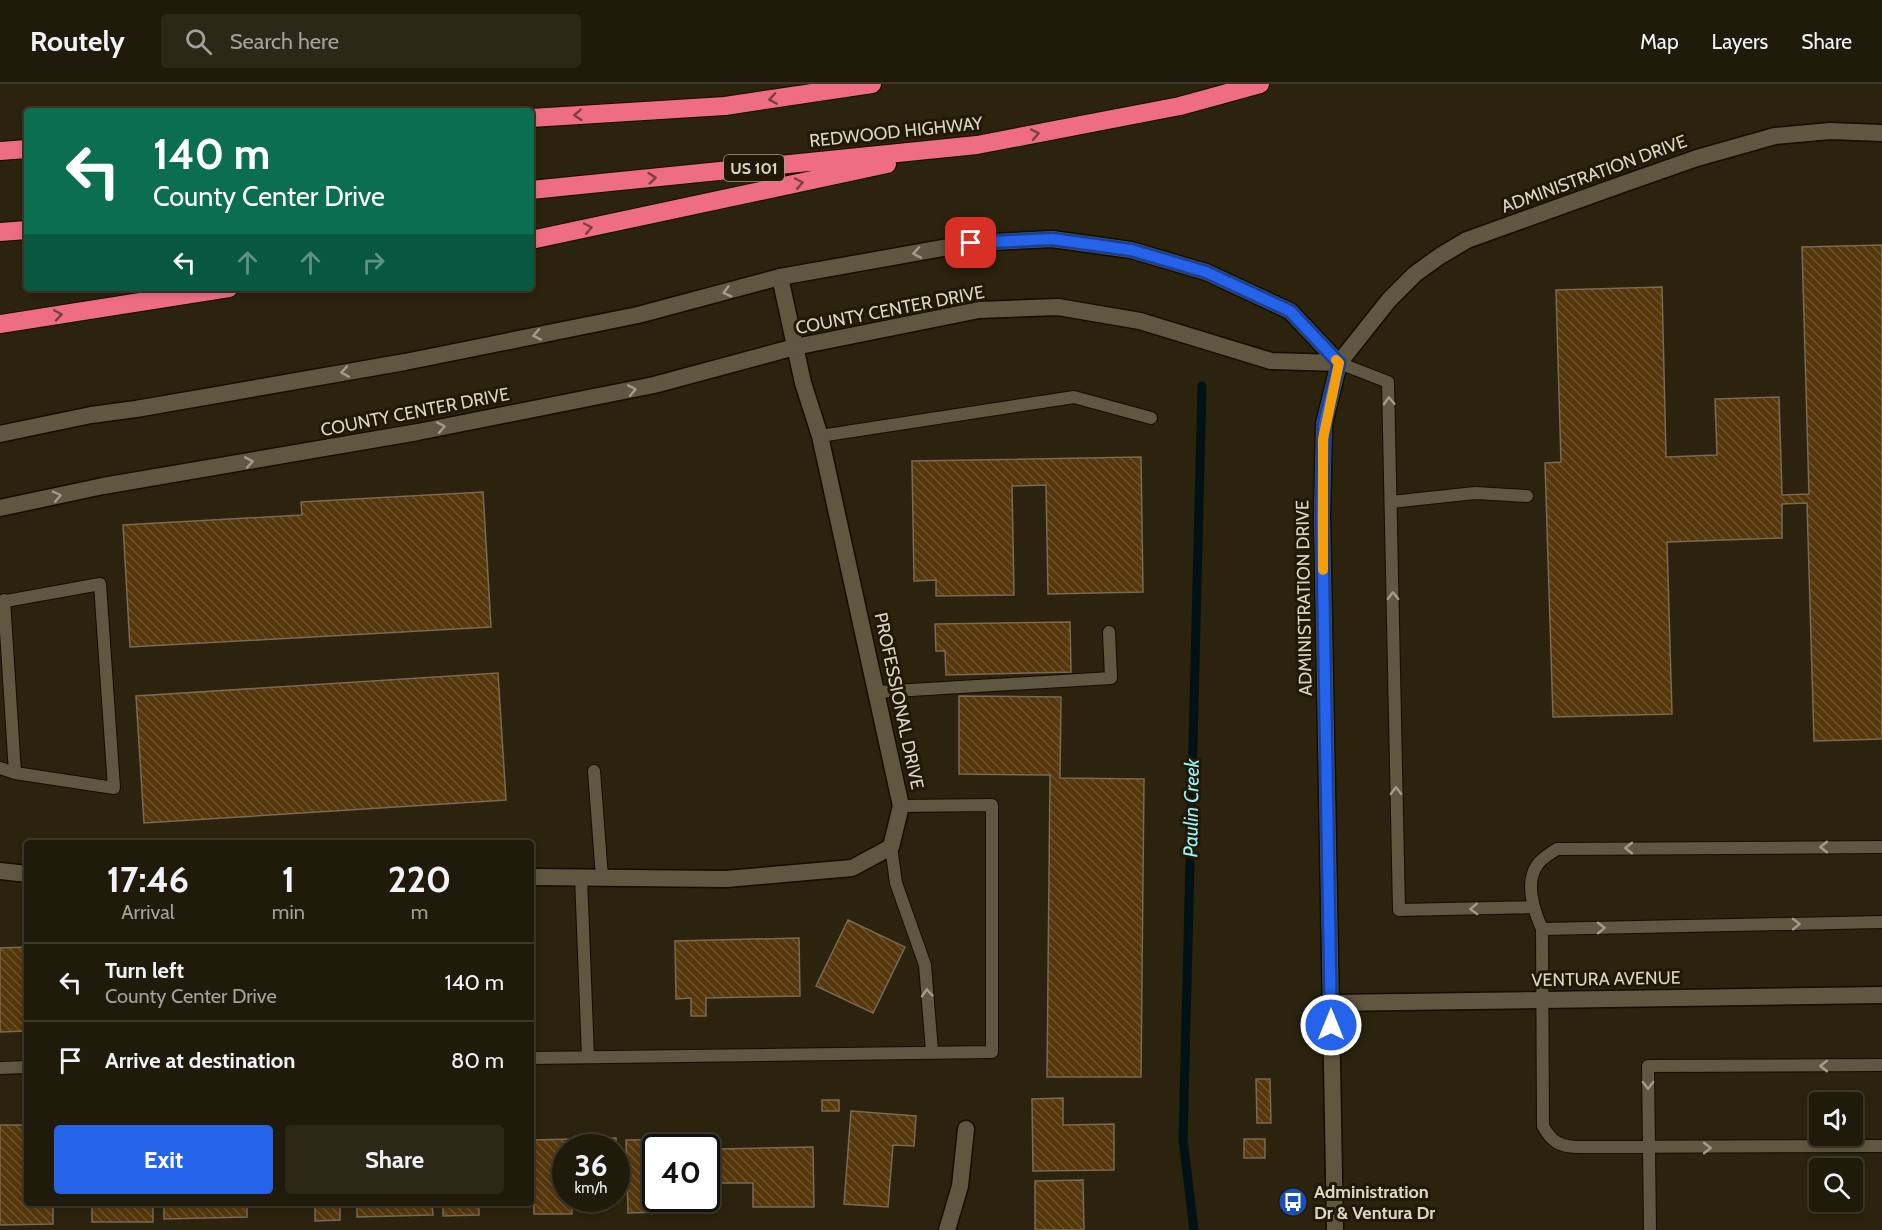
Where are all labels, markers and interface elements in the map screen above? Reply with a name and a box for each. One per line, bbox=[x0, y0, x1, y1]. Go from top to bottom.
search box bbox=[161, 14, 581, 68]
text: Routely bbox=[30, 24, 125, 58]
icon: search bbox=[182, 25, 215, 58]
text: Search here bbox=[230, 28, 339, 55]
text: Map bbox=[1640, 29, 1679, 54]
text: Layers bbox=[1712, 29, 1768, 54]
text: Share bbox=[1801, 29, 1852, 54]
one-way arrow bbox=[768, 92, 777, 104]
one-way arrow bbox=[574, 108, 583, 121]
street label: REDWOOD HIGHWAY bbox=[808, 112, 985, 152]
text: 140 m bbox=[153, 128, 270, 180]
one-way arrow bbox=[1029, 128, 1039, 141]
street label: ADMINISTRATION DRIVE bbox=[1498, 130, 1690, 218]
icon: left bbox=[54, 132, 132, 210]
road number: US 101 bbox=[724, 155, 784, 181]
one-way arrow bbox=[647, 172, 656, 185]
one-way arrow bbox=[794, 177, 804, 190]
text: County Center Drive bbox=[153, 180, 385, 213]
pin bbox=[945, 217, 996, 268]
one-way arrow bbox=[583, 222, 593, 235]
icon: arrive bbox=[954, 226, 987, 259]
icon: left bbox=[168, 246, 201, 279]
icon: ahead bbox=[231, 246, 264, 279]
icon: ahead bbox=[294, 246, 327, 279]
icon: right bbox=[357, 246, 390, 279]
one-way arrow bbox=[913, 246, 923, 259]
street label: COUNTY CENTER DRIVE bbox=[794, 281, 986, 339]
one-way arrow bbox=[722, 284, 732, 297]
one-way arrow bbox=[52, 309, 62, 322]
one-way arrow bbox=[532, 328, 542, 341]
one-way arrow bbox=[341, 365, 351, 378]
street label: COUNTY CENTER DRIVE bbox=[319, 383, 511, 441]
one-way arrow bbox=[627, 384, 637, 397]
one-way arrow bbox=[1383, 397, 1396, 406]
one-way arrow bbox=[436, 421, 446, 434]
one-way arrow bbox=[244, 456, 254, 469]
one-way arrow bbox=[52, 490, 62, 503]
street label: ADMINISTRATION DRIVE bbox=[1291, 500, 1317, 696]
one-way arrow bbox=[1387, 592, 1399, 601]
street label: PROFESSIONAL DRIVE bbox=[870, 611, 928, 791]
water label: Paulin Creek bbox=[1178, 757, 1204, 857]
one-way arrow bbox=[1390, 787, 1403, 796]
one-way arrow bbox=[1819, 841, 1828, 853]
one-way arrow bbox=[1624, 842, 1633, 855]
text: 17:46 bbox=[107, 857, 189, 901]
text: 1 bbox=[282, 857, 295, 901]
text: 220 bbox=[388, 857, 451, 901]
text: Arrival bbox=[121, 900, 175, 924]
text: min bbox=[272, 900, 305, 924]
text: m bbox=[411, 900, 428, 924]
one-way arrow bbox=[1470, 903, 1479, 915]
one-way arrow bbox=[1791, 918, 1800, 930]
one-way arrow bbox=[1596, 921, 1605, 934]
text: Turn left bbox=[105, 957, 184, 984]
icon: left bbox=[54, 966, 87, 999]
street label: VENTURA AVENUE bbox=[1531, 967, 1681, 991]
text: 140 m bbox=[445, 969, 504, 996]
text: County Center Drive bbox=[105, 984, 277, 1008]
one-way arrow bbox=[921, 988, 934, 997]
position arrow bbox=[1299, 993, 1363, 1057]
icon: arrive bbox=[54, 1044, 87, 1077]
text: Arrive at destination bbox=[105, 1047, 295, 1074]
text: 80 m bbox=[451, 1047, 504, 1074]
one-way arrow bbox=[1819, 1059, 1828, 1072]
one-way arrow bbox=[1642, 1081, 1654, 1090]
map controls bbox=[1809, 1092, 1863, 1212]
button: sound bbox=[1809, 1092, 1863, 1146]
button: Exit bbox=[54, 1125, 273, 1194]
button: Share bbox=[285, 1125, 504, 1194]
speed limit sign: 40 bbox=[642, 1134, 720, 1212]
one-way arrow bbox=[1702, 1142, 1711, 1154]
text: 36 bbox=[574, 1147, 608, 1184]
button: search bbox=[1809, 1158, 1863, 1212]
text: km/h bbox=[575, 1179, 607, 1197]
place label: Administration Dr & Ventura Dr bbox=[1314, 1181, 1435, 1224]
bus stop icon: Administration Dr & Ventura Dr bbox=[1277, 1186, 1309, 1218]

